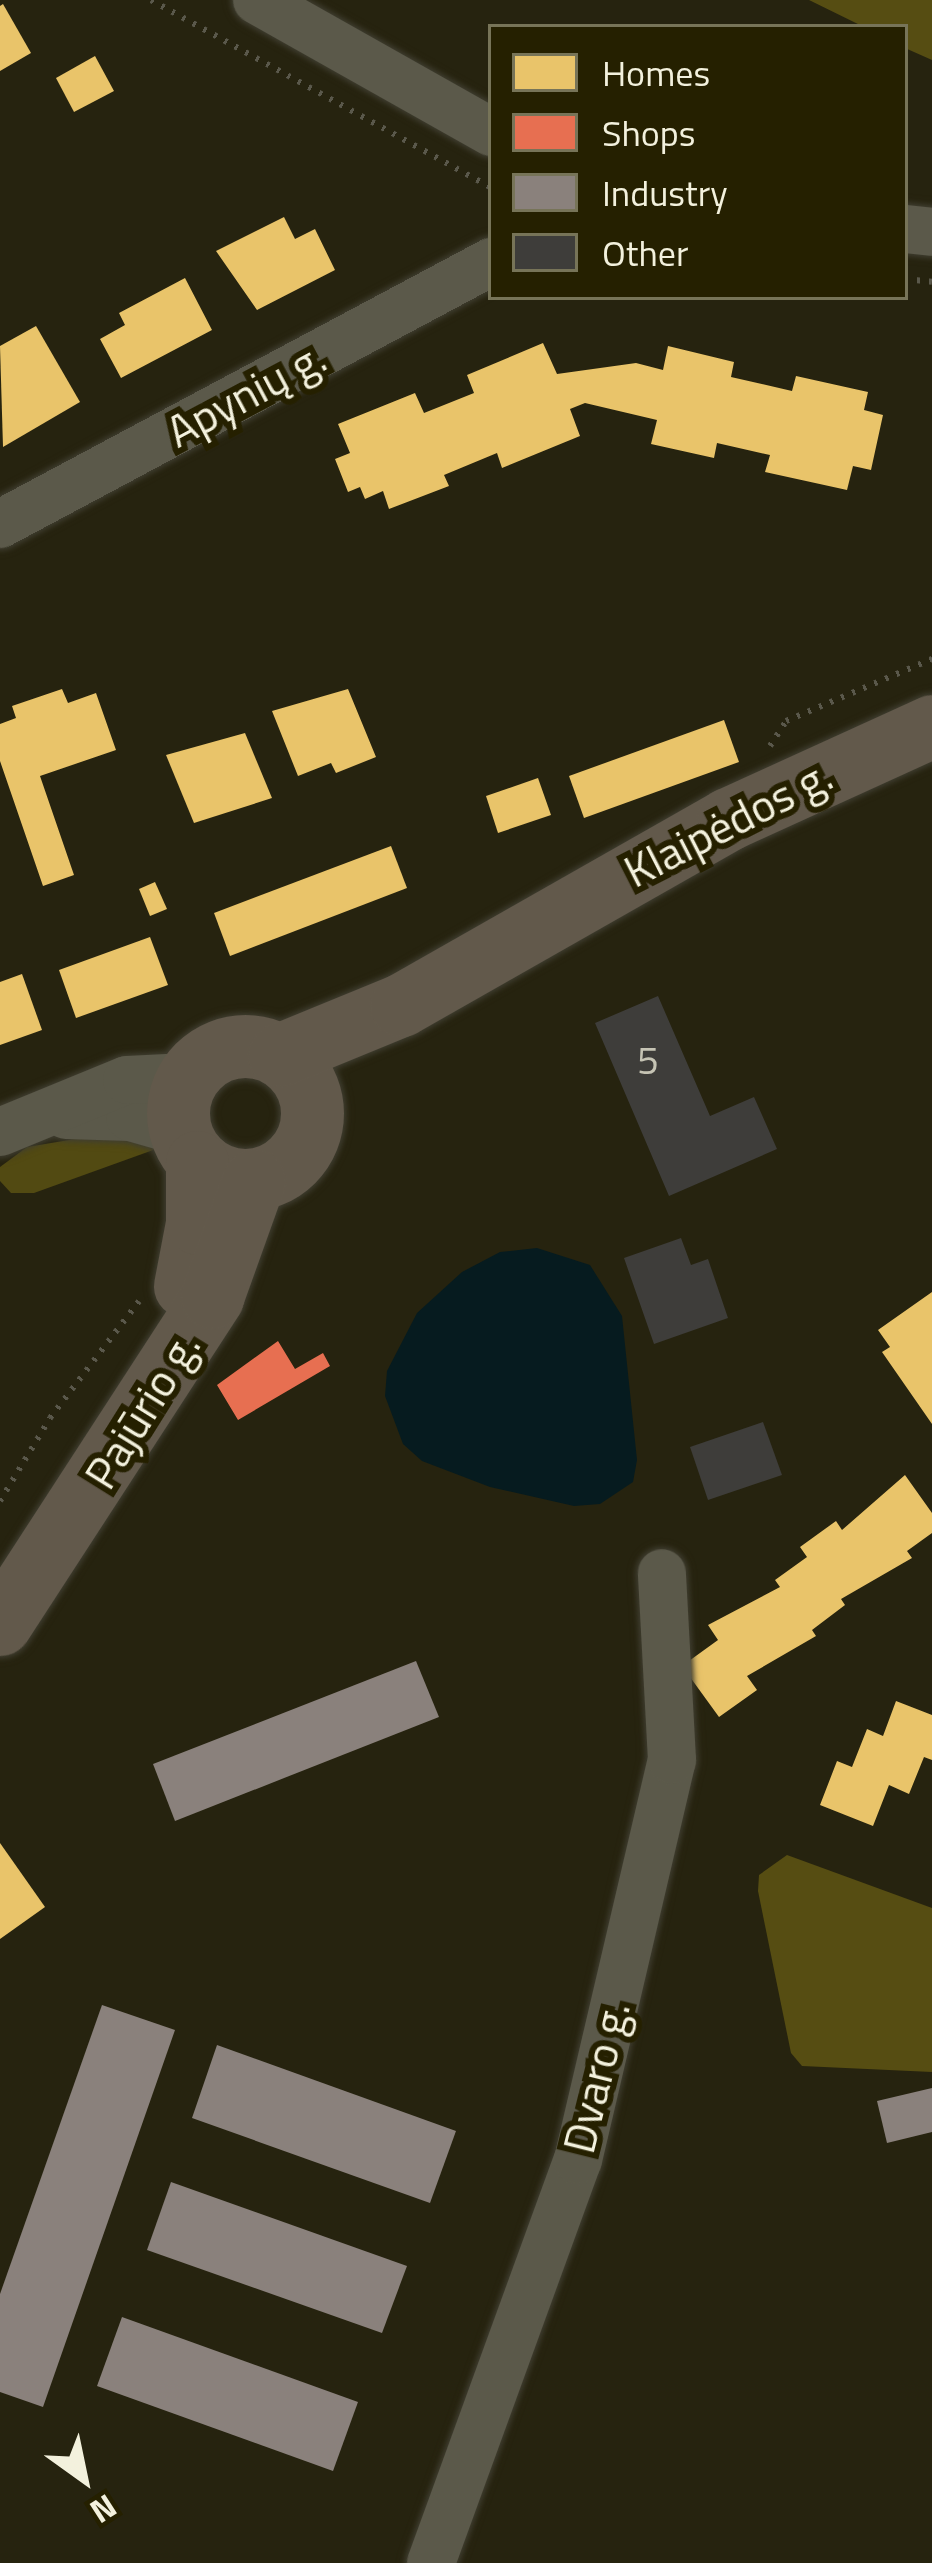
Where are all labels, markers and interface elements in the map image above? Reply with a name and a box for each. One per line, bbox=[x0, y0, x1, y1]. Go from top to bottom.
legend bbox=[488, 24, 908, 300]
text: Homes bbox=[602, 45, 710, 100]
text: Shops bbox=[602, 105, 696, 160]
text: Industry bbox=[602, 165, 728, 220]
text: Other bbox=[602, 225, 688, 280]
street label: Apynių g. bbox=[157, 330, 335, 458]
street label: Klaipėdos g. bbox=[615, 748, 841, 898]
house number: 5 bbox=[637, 1037, 659, 1083]
street label: Pajūrio g. bbox=[73, 1322, 211, 1498]
street label: Dvaro g. bbox=[551, 1996, 641, 2158]
north arrow bbox=[24, 2419, 144, 2539]
text: N bbox=[80, 2482, 127, 2536]

